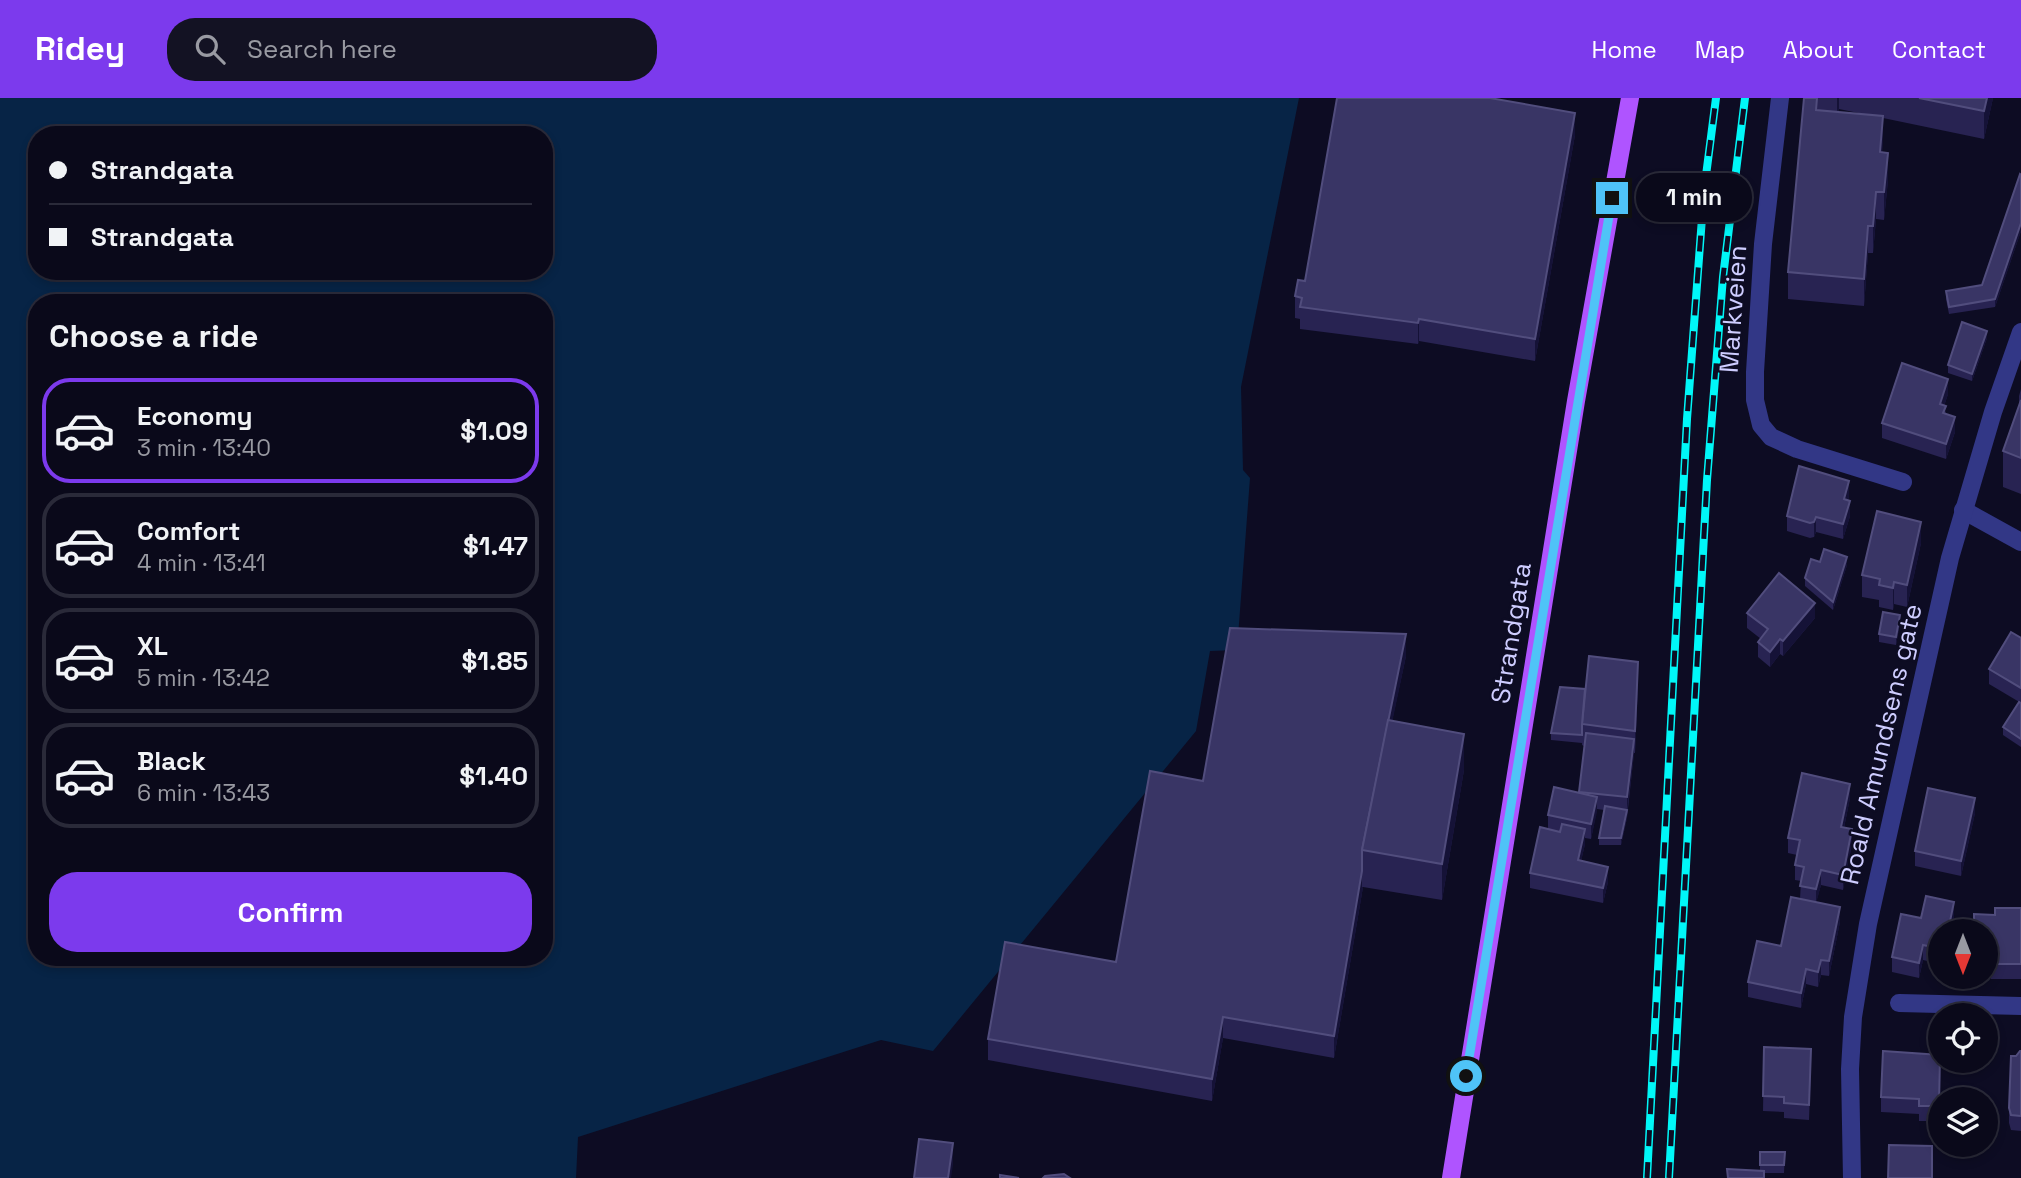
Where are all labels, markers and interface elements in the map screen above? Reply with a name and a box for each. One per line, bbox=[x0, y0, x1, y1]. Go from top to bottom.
search box bbox=[167, 18, 657, 81]
text: Ridey bbox=[35, 28, 125, 70]
icon: search bbox=[191, 30, 229, 68]
text: Search here bbox=[247, 32, 397, 66]
text: Home bbox=[1591, 34, 1657, 65]
text: Map bbox=[1695, 34, 1745, 65]
text: About bbox=[1783, 34, 1854, 65]
text: Contact bbox=[1892, 34, 1986, 65]
text: Strandgata bbox=[91, 153, 234, 187]
callout: 1 min bbox=[1636, 174, 1752, 222]
route end bbox=[1596, 182, 1628, 214]
text: 1 min bbox=[1666, 182, 1722, 212]
text: Strandgata bbox=[91, 220, 234, 254]
street label: Markveien bbox=[1712, 244, 1754, 374]
text: Choose a ride bbox=[49, 316, 259, 356]
icon: car bbox=[53, 399, 116, 462]
text: Economy bbox=[137, 399, 253, 433]
text: $1.09 bbox=[460, 414, 528, 448]
text: 3 min · 13:40 bbox=[137, 433, 271, 463]
icon: car bbox=[53, 514, 116, 577]
text: Comfort bbox=[137, 514, 240, 548]
text: $1.47 bbox=[463, 529, 528, 563]
text: 4 min · 13:41 bbox=[137, 548, 266, 578]
street label: Strandgata bbox=[1483, 560, 1539, 706]
street label: Roald Amundsens gate bbox=[1832, 600, 1930, 888]
icon: car bbox=[53, 629, 116, 692]
text: XL bbox=[137, 629, 168, 663]
text: $1.85 bbox=[462, 644, 528, 678]
text: 5 min · 13:42 bbox=[137, 663, 270, 693]
icon: car bbox=[53, 744, 116, 807]
text: Black bbox=[137, 744, 206, 778]
text: $1.40 bbox=[459, 759, 528, 793]
text: 6 min · 13:43 bbox=[137, 778, 270, 808]
button: Confirm bbox=[49, 872, 532, 952]
north arrow bbox=[1928, 919, 1998, 989]
map controls bbox=[1928, 919, 1998, 1157]
button: locate bbox=[1928, 1003, 1998, 1073]
route start bbox=[1450, 1060, 1482, 1092]
button: layers bbox=[1928, 1087, 1998, 1157]

